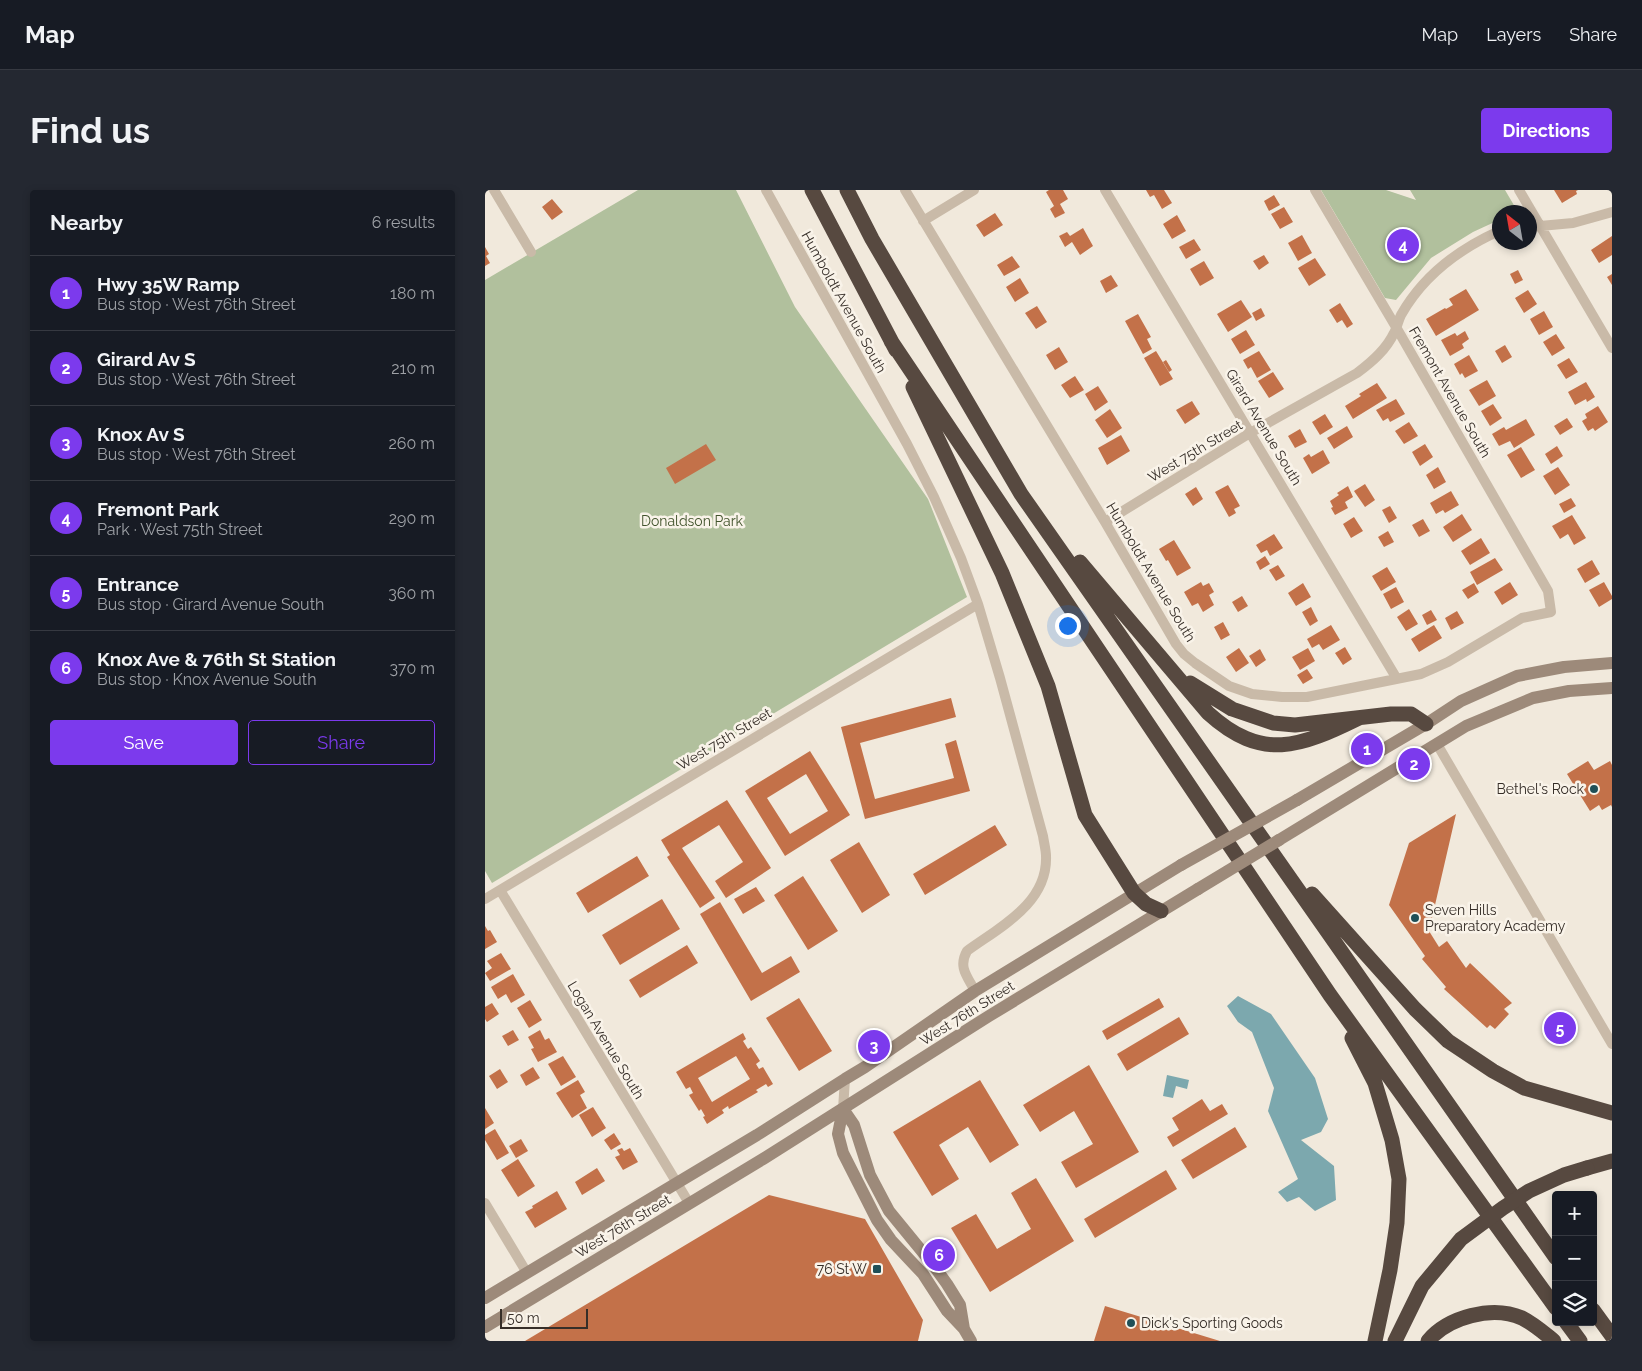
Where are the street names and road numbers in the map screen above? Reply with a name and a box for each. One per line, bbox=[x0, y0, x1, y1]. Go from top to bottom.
street label: Humboldt Avenue South bbox=[798, 228, 890, 376]
street label: Fremont Avenue South bbox=[1406, 324, 1494, 460]
street label: Girard Avenue South bbox=[1223, 366, 1305, 488]
street label: West 75th Street bbox=[1145, 416, 1245, 485]
street label: Humboldt Avenue South bbox=[1103, 500, 1199, 644]
street label: West 75th Street bbox=[674, 704, 774, 773]
street label: West 76th Street bbox=[917, 977, 1017, 1048]
street label: Logan Avenue South bbox=[564, 978, 648, 1102]
street label: West 76th Street bbox=[573, 1191, 674, 1261]

